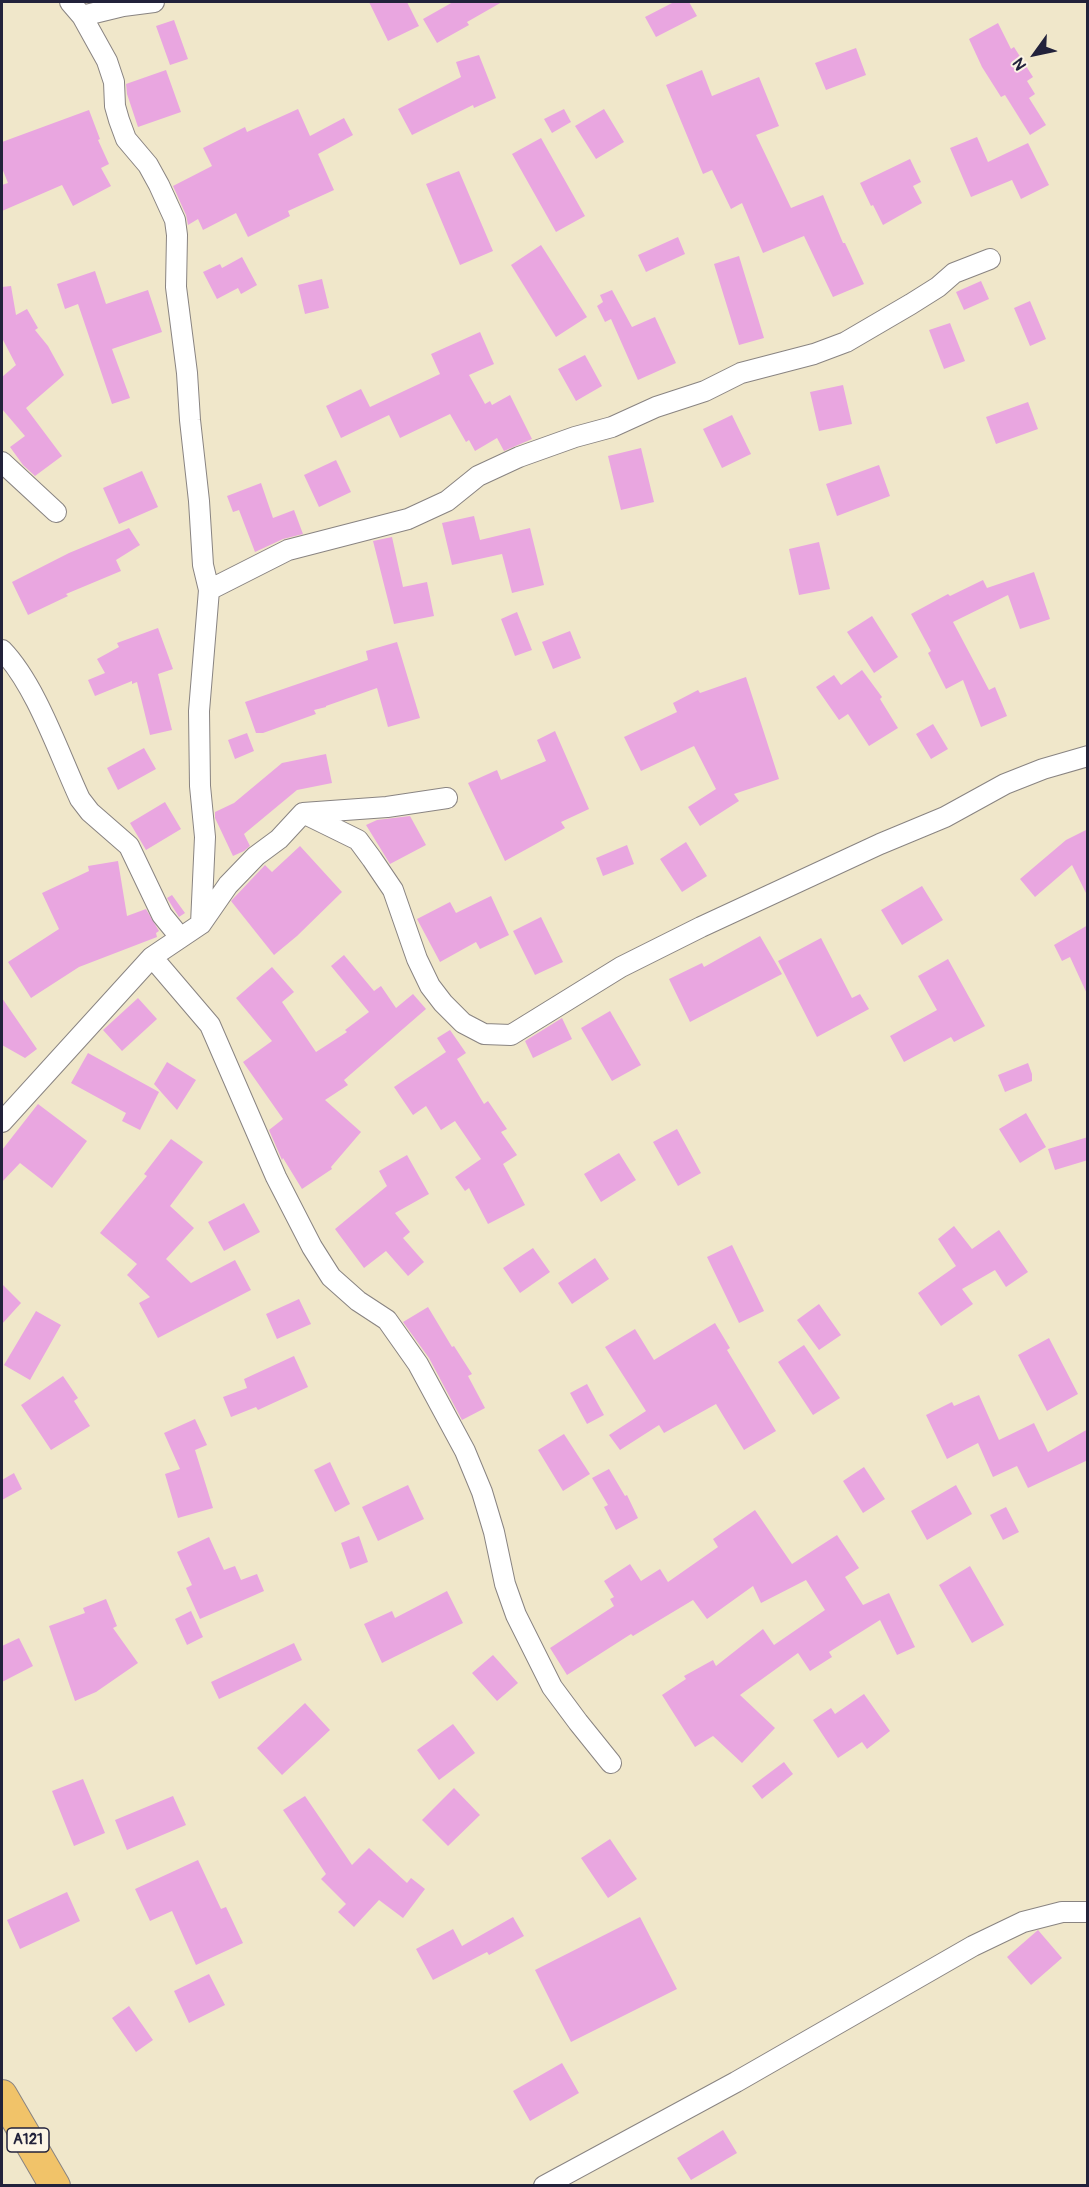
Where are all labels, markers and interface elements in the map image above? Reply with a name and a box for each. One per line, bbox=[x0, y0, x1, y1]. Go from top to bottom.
north arrow bbox=[1005, 24, 1065, 84]
text: N bbox=[1009, 54, 1031, 74]
road number: A121 bbox=[7, 2128, 49, 2152]

